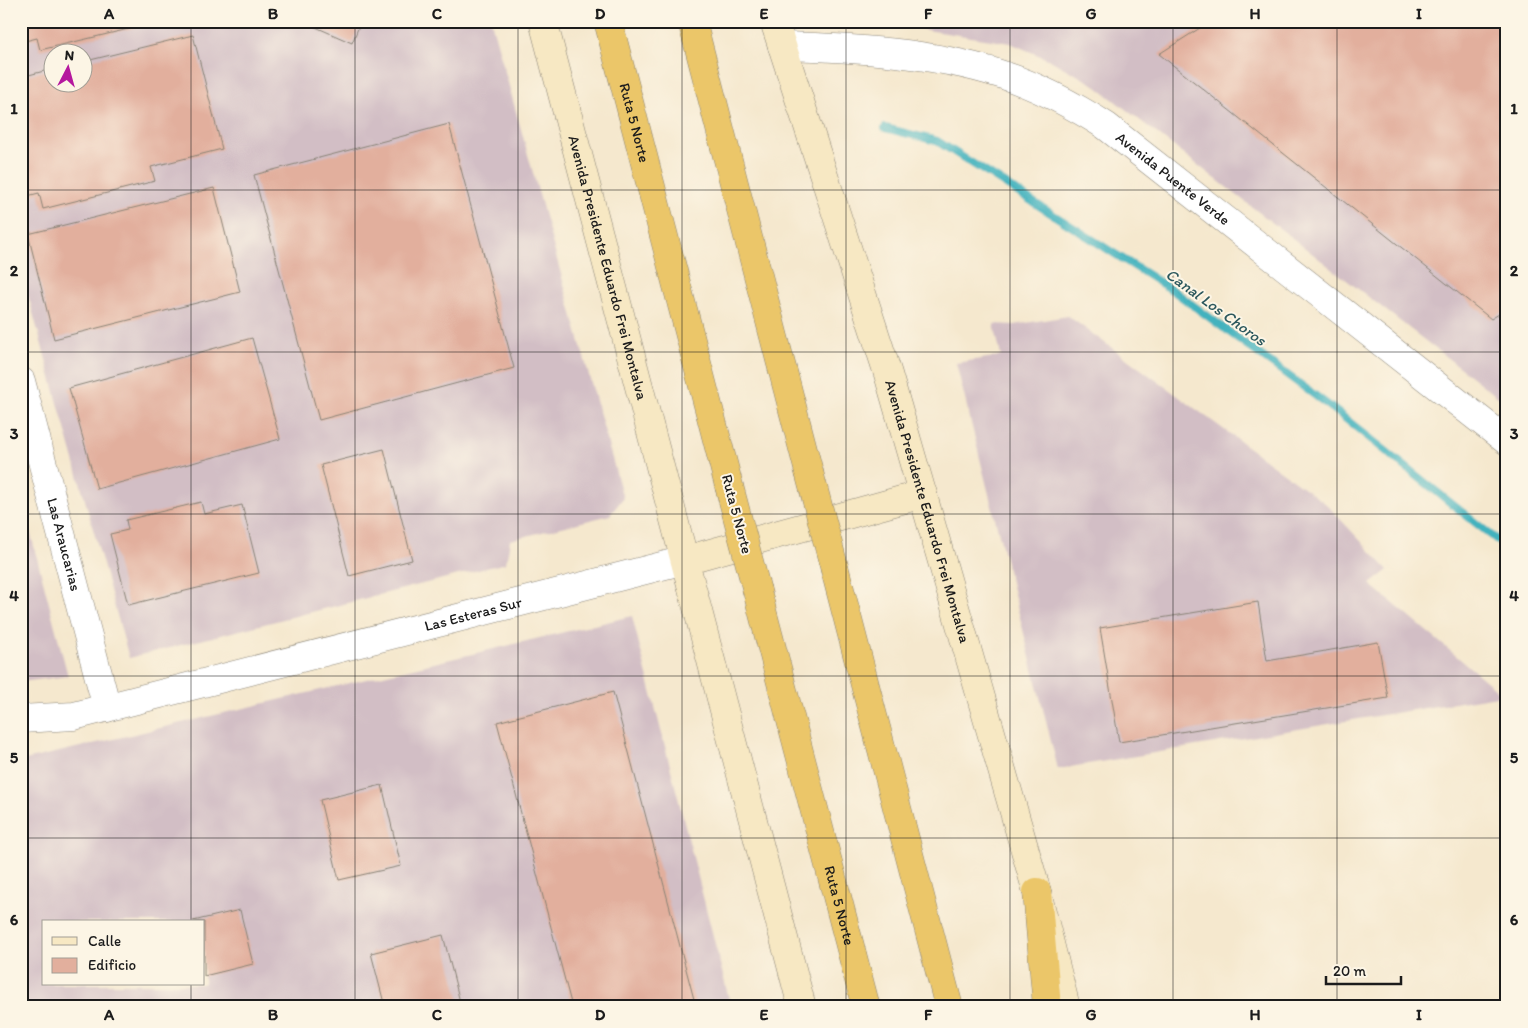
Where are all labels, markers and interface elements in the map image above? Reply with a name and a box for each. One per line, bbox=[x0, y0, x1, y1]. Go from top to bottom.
text: A bbox=[103, 4, 115, 23]
text: B bbox=[268, 4, 279, 23]
text: C bbox=[432, 4, 443, 23]
text: D bbox=[595, 4, 606, 23]
text: E bbox=[760, 4, 769, 23]
text: F bbox=[924, 4, 933, 23]
text: G bbox=[1085, 4, 1097, 23]
text: H bbox=[1249, 4, 1261, 23]
text: I bbox=[1416, 4, 1422, 23]
north arrow bbox=[42, 42, 92, 92]
text: N bbox=[64, 47, 75, 65]
street label: Ruta 5 Norte bbox=[615, 81, 653, 164]
text: 1 bbox=[10, 99, 18, 118]
text: 1 bbox=[1510, 99, 1518, 118]
street label: Avenida Puente Verde bbox=[1112, 128, 1234, 229]
street label: Avenida Presidente Eduardo Frei Montalva bbox=[564, 133, 651, 402]
text: 2 bbox=[10, 261, 19, 280]
text: 2 bbox=[1510, 261, 1519, 280]
water label: Canal Los Choros bbox=[1162, 264, 1270, 350]
street label: Avenida Presidente Eduardo Frei Montalva bbox=[881, 378, 974, 645]
text: 3 bbox=[10, 424, 19, 443]
text: 3 bbox=[1510, 424, 1519, 443]
street label: Ruta 5 Norte bbox=[718, 472, 756, 556]
street label: Las Araucarias bbox=[43, 496, 85, 593]
text: 4 bbox=[9, 586, 19, 605]
text: 4 bbox=[1509, 586, 1519, 605]
street label: Las Esteras Sur bbox=[423, 593, 524, 635]
text: 5 bbox=[10, 748, 19, 767]
text: 5 bbox=[1510, 748, 1519, 767]
street label: Ruta 5 Norte bbox=[820, 864, 858, 947]
text: 6 bbox=[10, 910, 19, 929]
text: 6 bbox=[1510, 910, 1519, 929]
legend bbox=[42, 920, 205, 986]
text: Calle bbox=[88, 932, 121, 950]
scale bar bbox=[1326, 953, 1400, 985]
text: Edificio bbox=[88, 956, 136, 974]
text: 20 m bbox=[1333, 962, 1367, 980]
text: A bbox=[103, 1005, 115, 1024]
text: B bbox=[268, 1005, 279, 1024]
text: C bbox=[432, 1005, 443, 1024]
text: D bbox=[595, 1005, 606, 1024]
text: E bbox=[760, 1005, 769, 1024]
text: F bbox=[924, 1005, 933, 1024]
text: G bbox=[1085, 1005, 1097, 1024]
text: H bbox=[1249, 1005, 1261, 1024]
text: I bbox=[1416, 1005, 1422, 1024]

